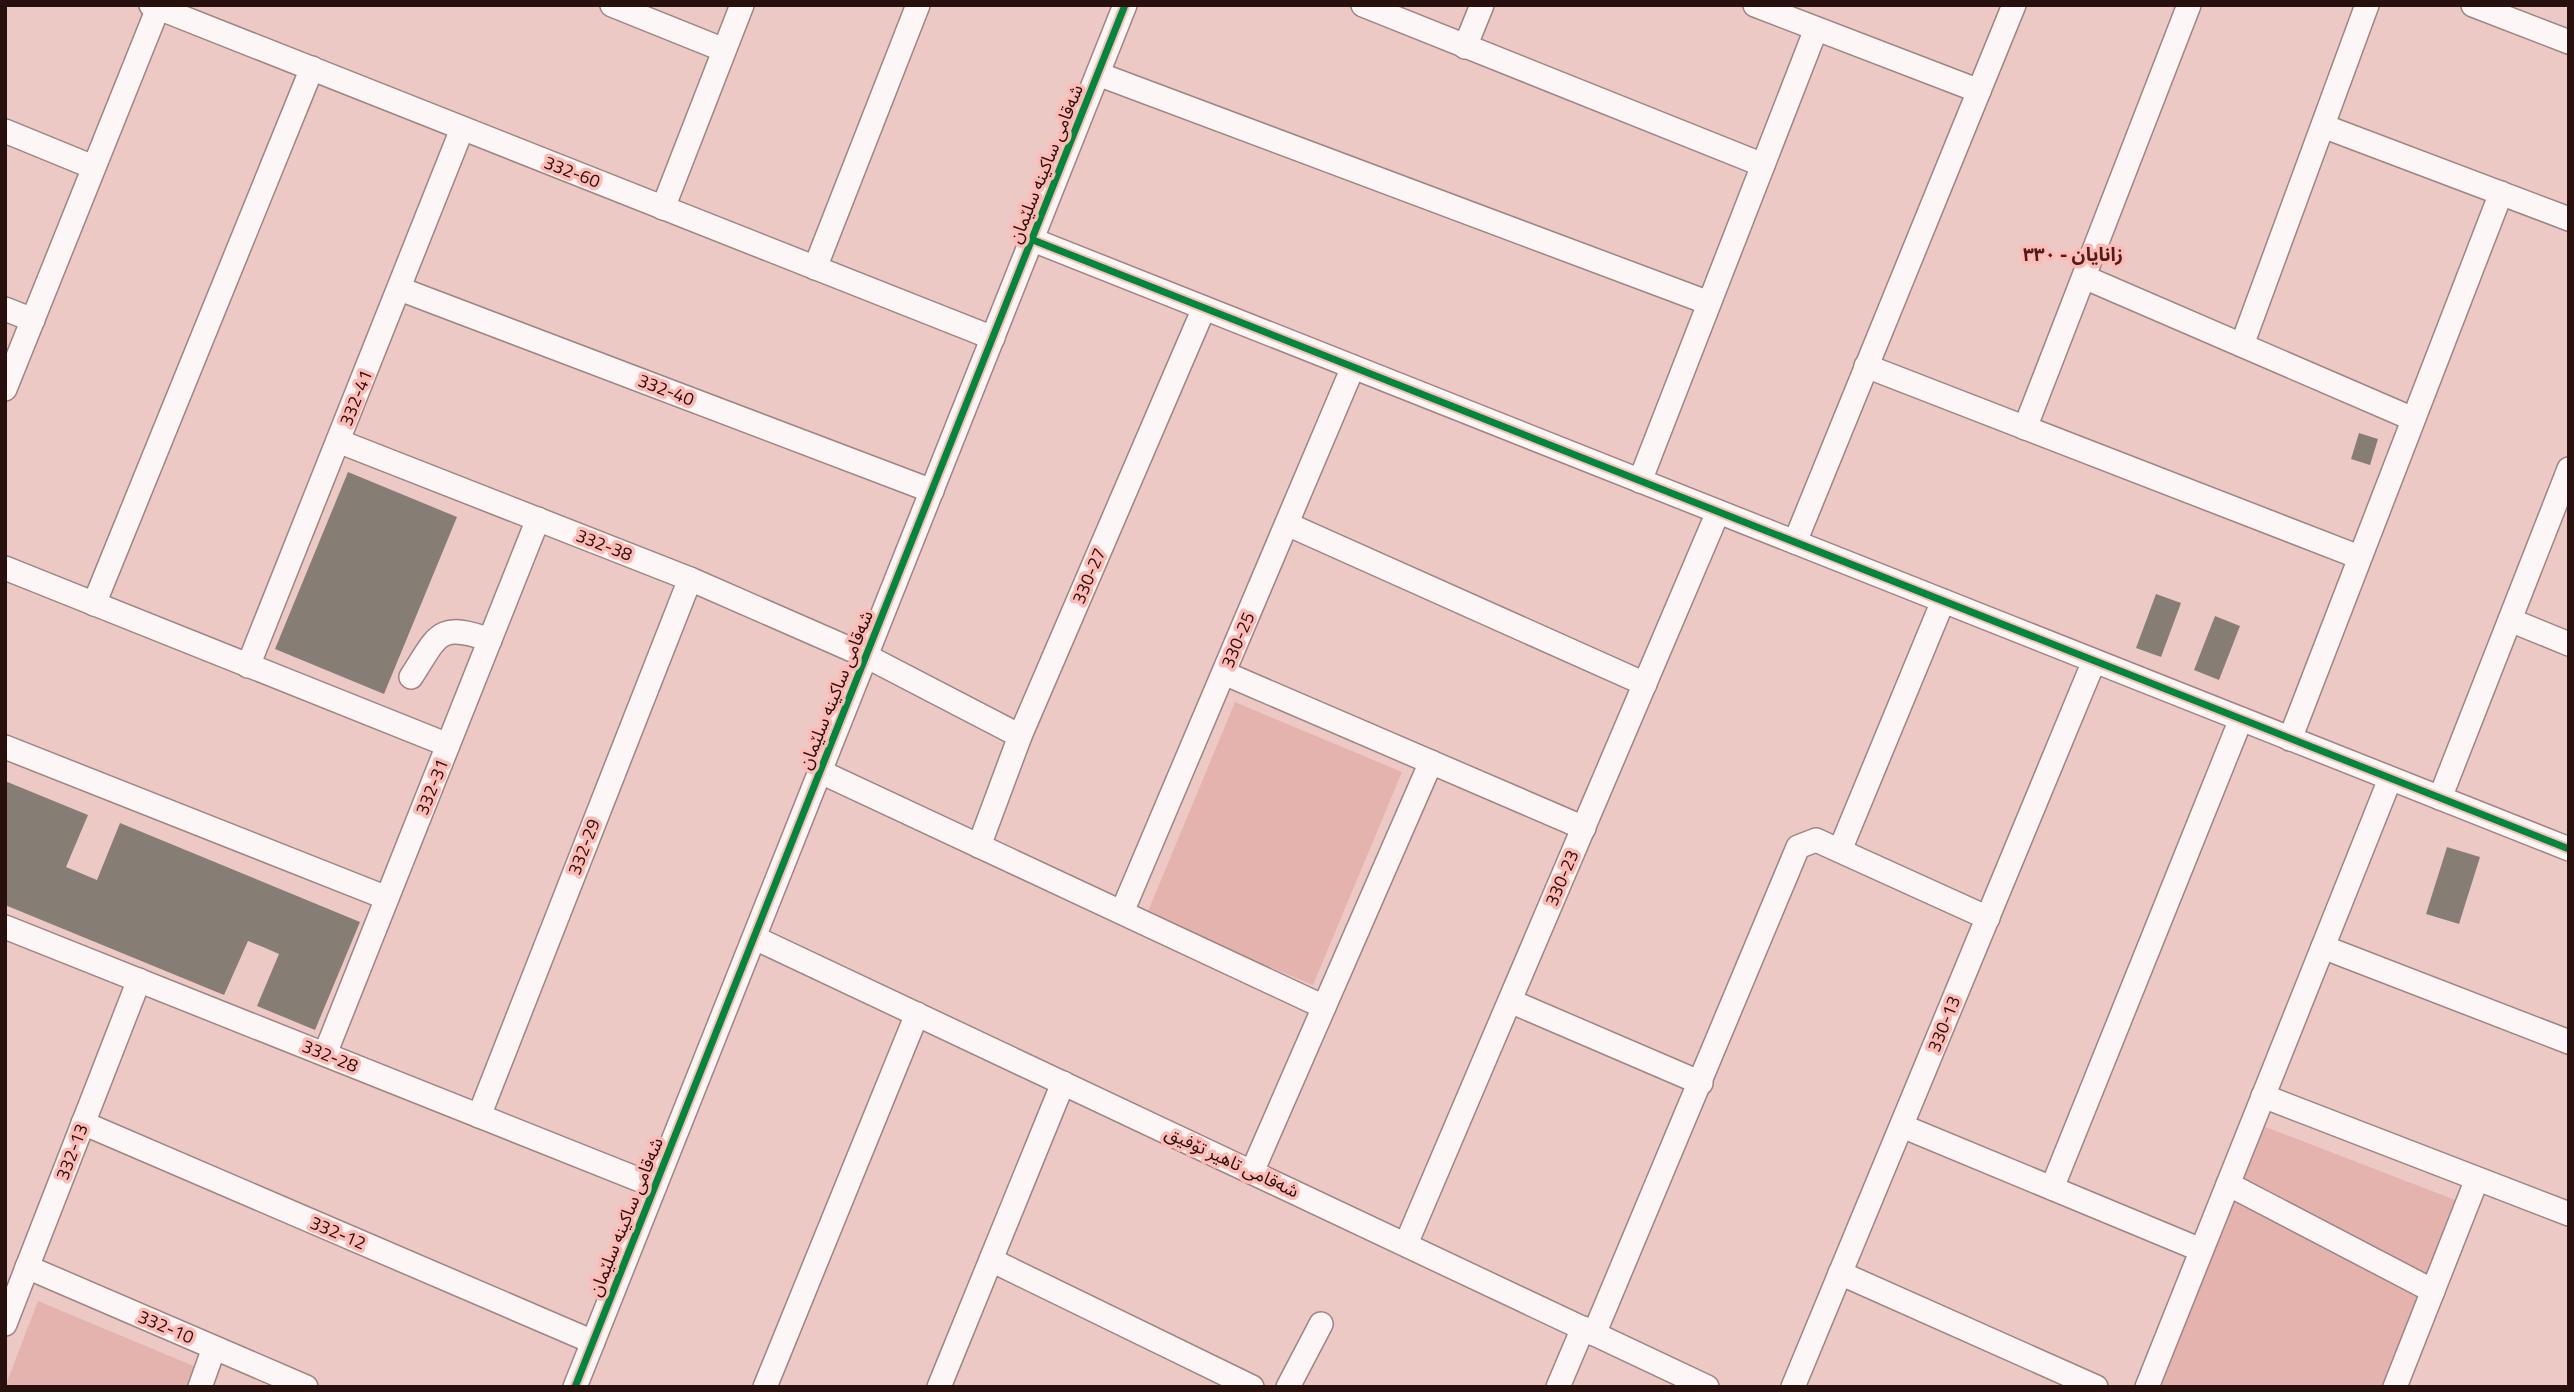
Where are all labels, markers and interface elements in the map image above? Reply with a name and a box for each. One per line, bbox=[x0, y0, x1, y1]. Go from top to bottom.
street label: شەقامی ساکینە سلێمان bbox=[1001, 80, 1090, 247]
street label: 332-60 bbox=[540, 148, 604, 195]
district label: زانایان - ٣٣٠ bbox=[2023, 239, 2123, 268]
street label: 332-41 bbox=[332, 366, 379, 430]
street label: 332-40 bbox=[634, 366, 698, 413]
street label: 332-38 bbox=[572, 521, 636, 568]
street label: 330-27 bbox=[1065, 544, 1112, 608]
street label: شەقامی ساکینە سلێمان bbox=[791, 606, 880, 773]
street label: 330-25 bbox=[1214, 608, 1261, 672]
street label: 332-31 bbox=[408, 755, 455, 819]
street label: 332-29 bbox=[560, 815, 607, 879]
street label: 330-23 bbox=[1538, 846, 1585, 910]
street label: 330-13 bbox=[1920, 992, 1967, 1056]
street label: 332-28 bbox=[298, 1032, 362, 1079]
street label: شەقامی تاهیر تۆفیق bbox=[1161, 1119, 1304, 1204]
street label: 332-13 bbox=[48, 1120, 95, 1184]
street label: شەقامی ساکینە سلێمان bbox=[581, 1133, 670, 1300]
street label: 332-12 bbox=[306, 1209, 370, 1256]
street label: 332-10 bbox=[134, 1303, 198, 1350]

